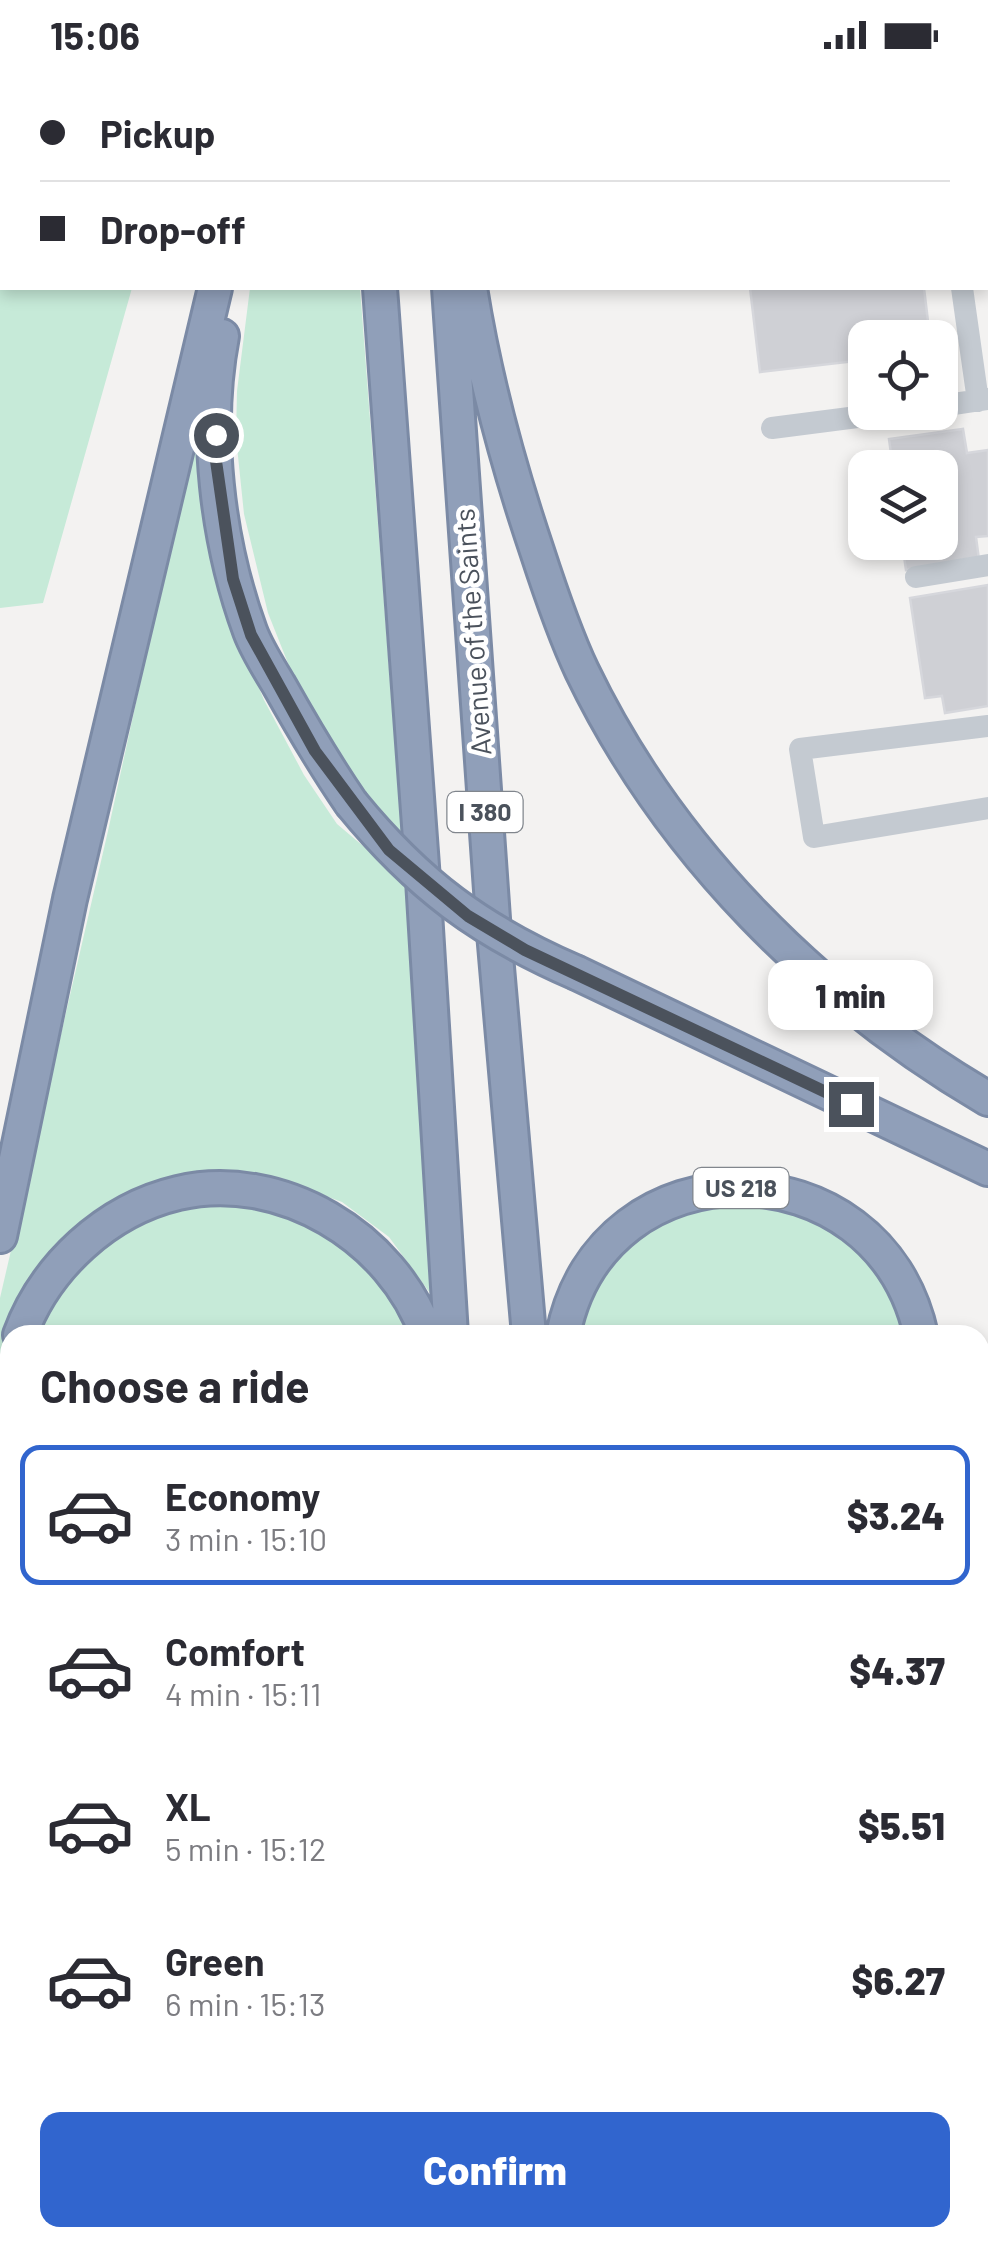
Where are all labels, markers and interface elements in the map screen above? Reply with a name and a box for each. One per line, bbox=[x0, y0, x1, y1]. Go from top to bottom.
text: 15:06 bbox=[50, 12, 140, 58]
text: Pickup bbox=[100, 110, 215, 156]
text: Drop-off bbox=[100, 206, 246, 252]
map controls bbox=[848, 320, 958, 560]
button: locate bbox=[848, 320, 958, 430]
route start bbox=[194, 413, 239, 458]
button: layers bbox=[848, 450, 958, 560]
street label: Avenue of the Saints bbox=[446, 508, 498, 757]
road number: I 380 bbox=[448, 792, 522, 832]
callout: 1 min bbox=[768, 959, 934, 1029]
text: 1 min bbox=[815, 976, 886, 1014]
route end bbox=[829, 1082, 874, 1127]
road number: US 218 bbox=[694, 1168, 788, 1208]
text: Choose a ride bbox=[40, 1358, 310, 1412]
icon: car bbox=[45, 1470, 135, 1560]
text: Economy bbox=[165, 1473, 320, 1519]
text: $3.24 bbox=[847, 1492, 945, 1538]
text: 3 min · 15:10 bbox=[165, 1519, 327, 1557]
icon: car bbox=[45, 1625, 135, 1715]
text: Comfort bbox=[165, 1628, 305, 1674]
text: $4.37 bbox=[849, 1647, 945, 1693]
text: 4 min · 15:11 bbox=[165, 1674, 321, 1712]
icon: car bbox=[45, 1780, 135, 1870]
text: XL bbox=[165, 1783, 211, 1829]
text: $5.51 bbox=[858, 1802, 945, 1848]
text: 5 min · 15:12 bbox=[165, 1829, 326, 1867]
icon: car bbox=[45, 1935, 135, 2025]
text: Green bbox=[165, 1938, 265, 1984]
text: $6.27 bbox=[852, 1957, 945, 2003]
text: 6 min · 15:13 bbox=[165, 1984, 325, 2022]
button: Confirm bbox=[40, 2112, 950, 2227]

